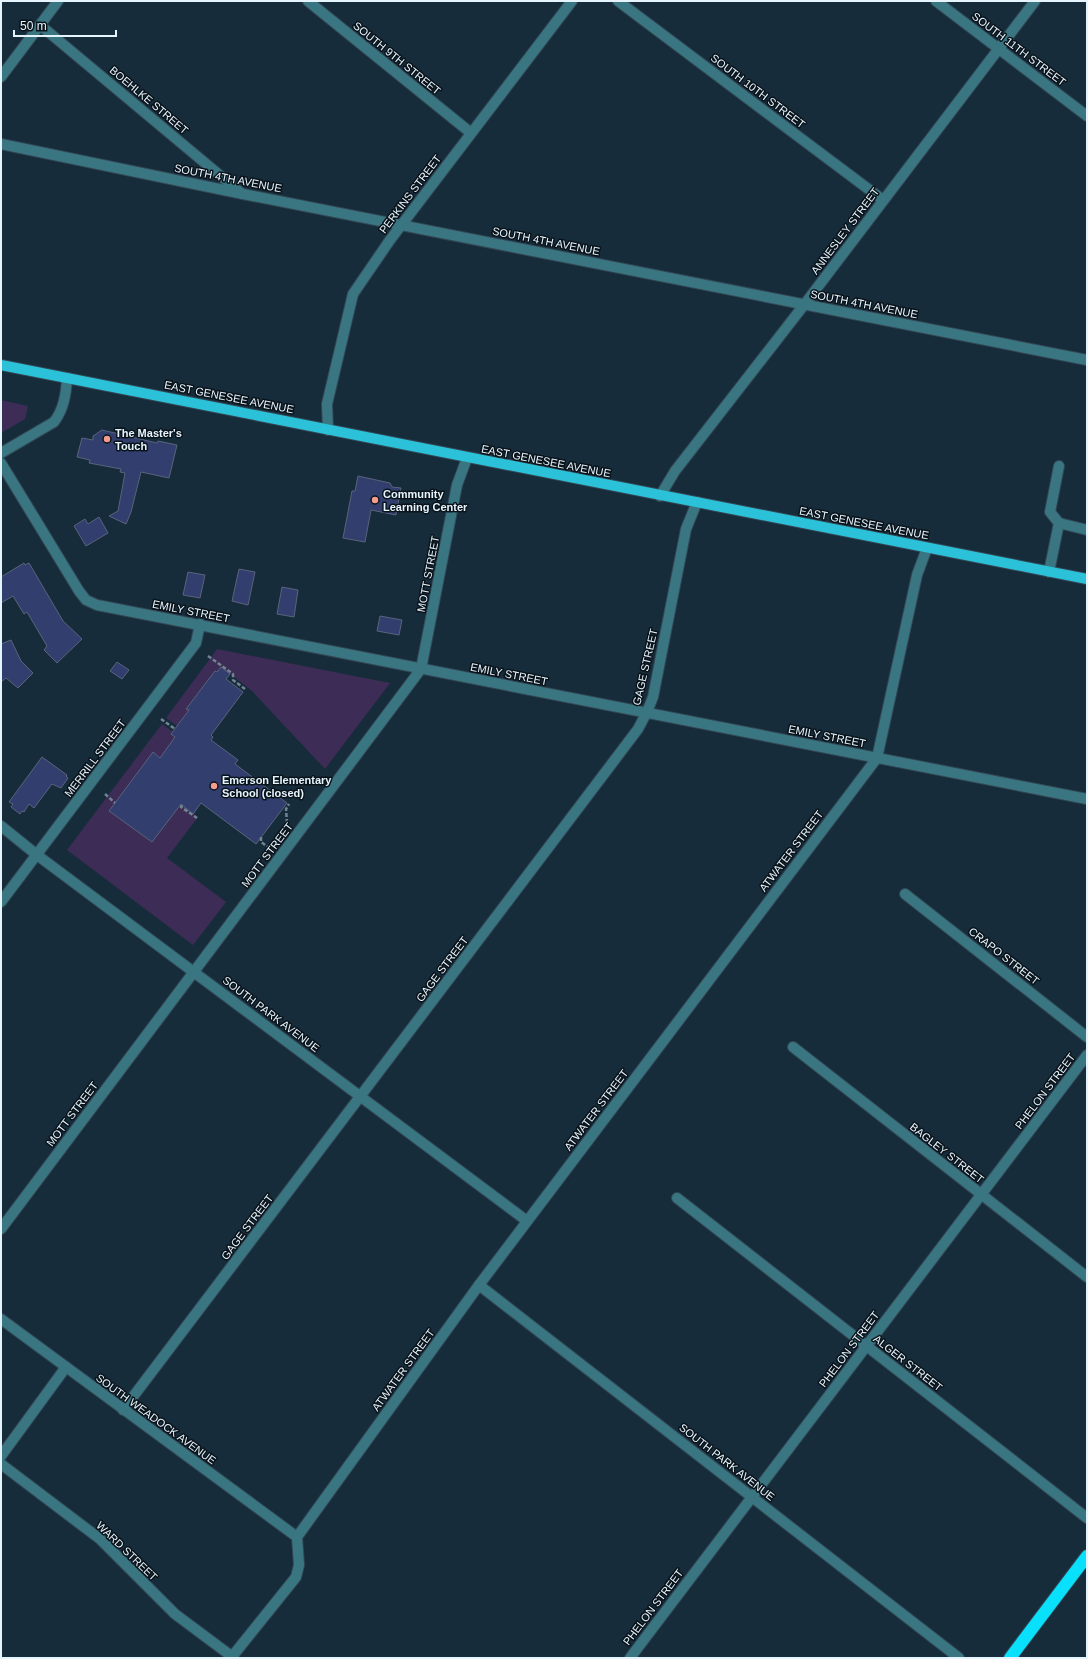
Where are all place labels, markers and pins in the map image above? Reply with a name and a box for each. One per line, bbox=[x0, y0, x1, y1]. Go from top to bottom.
place label: The Master's Touch bbox=[115, 427, 182, 452]
marker: The Master's Touch bbox=[102, 434, 112, 444]
place label: Community Learning Center bbox=[383, 488, 468, 513]
marker: Community Learning Center bbox=[370, 495, 380, 505]
place label: Emerson Elementary School (closed) bbox=[222, 774, 332, 799]
marker: Emerson Elementary School (closed) bbox=[209, 781, 219, 791]

